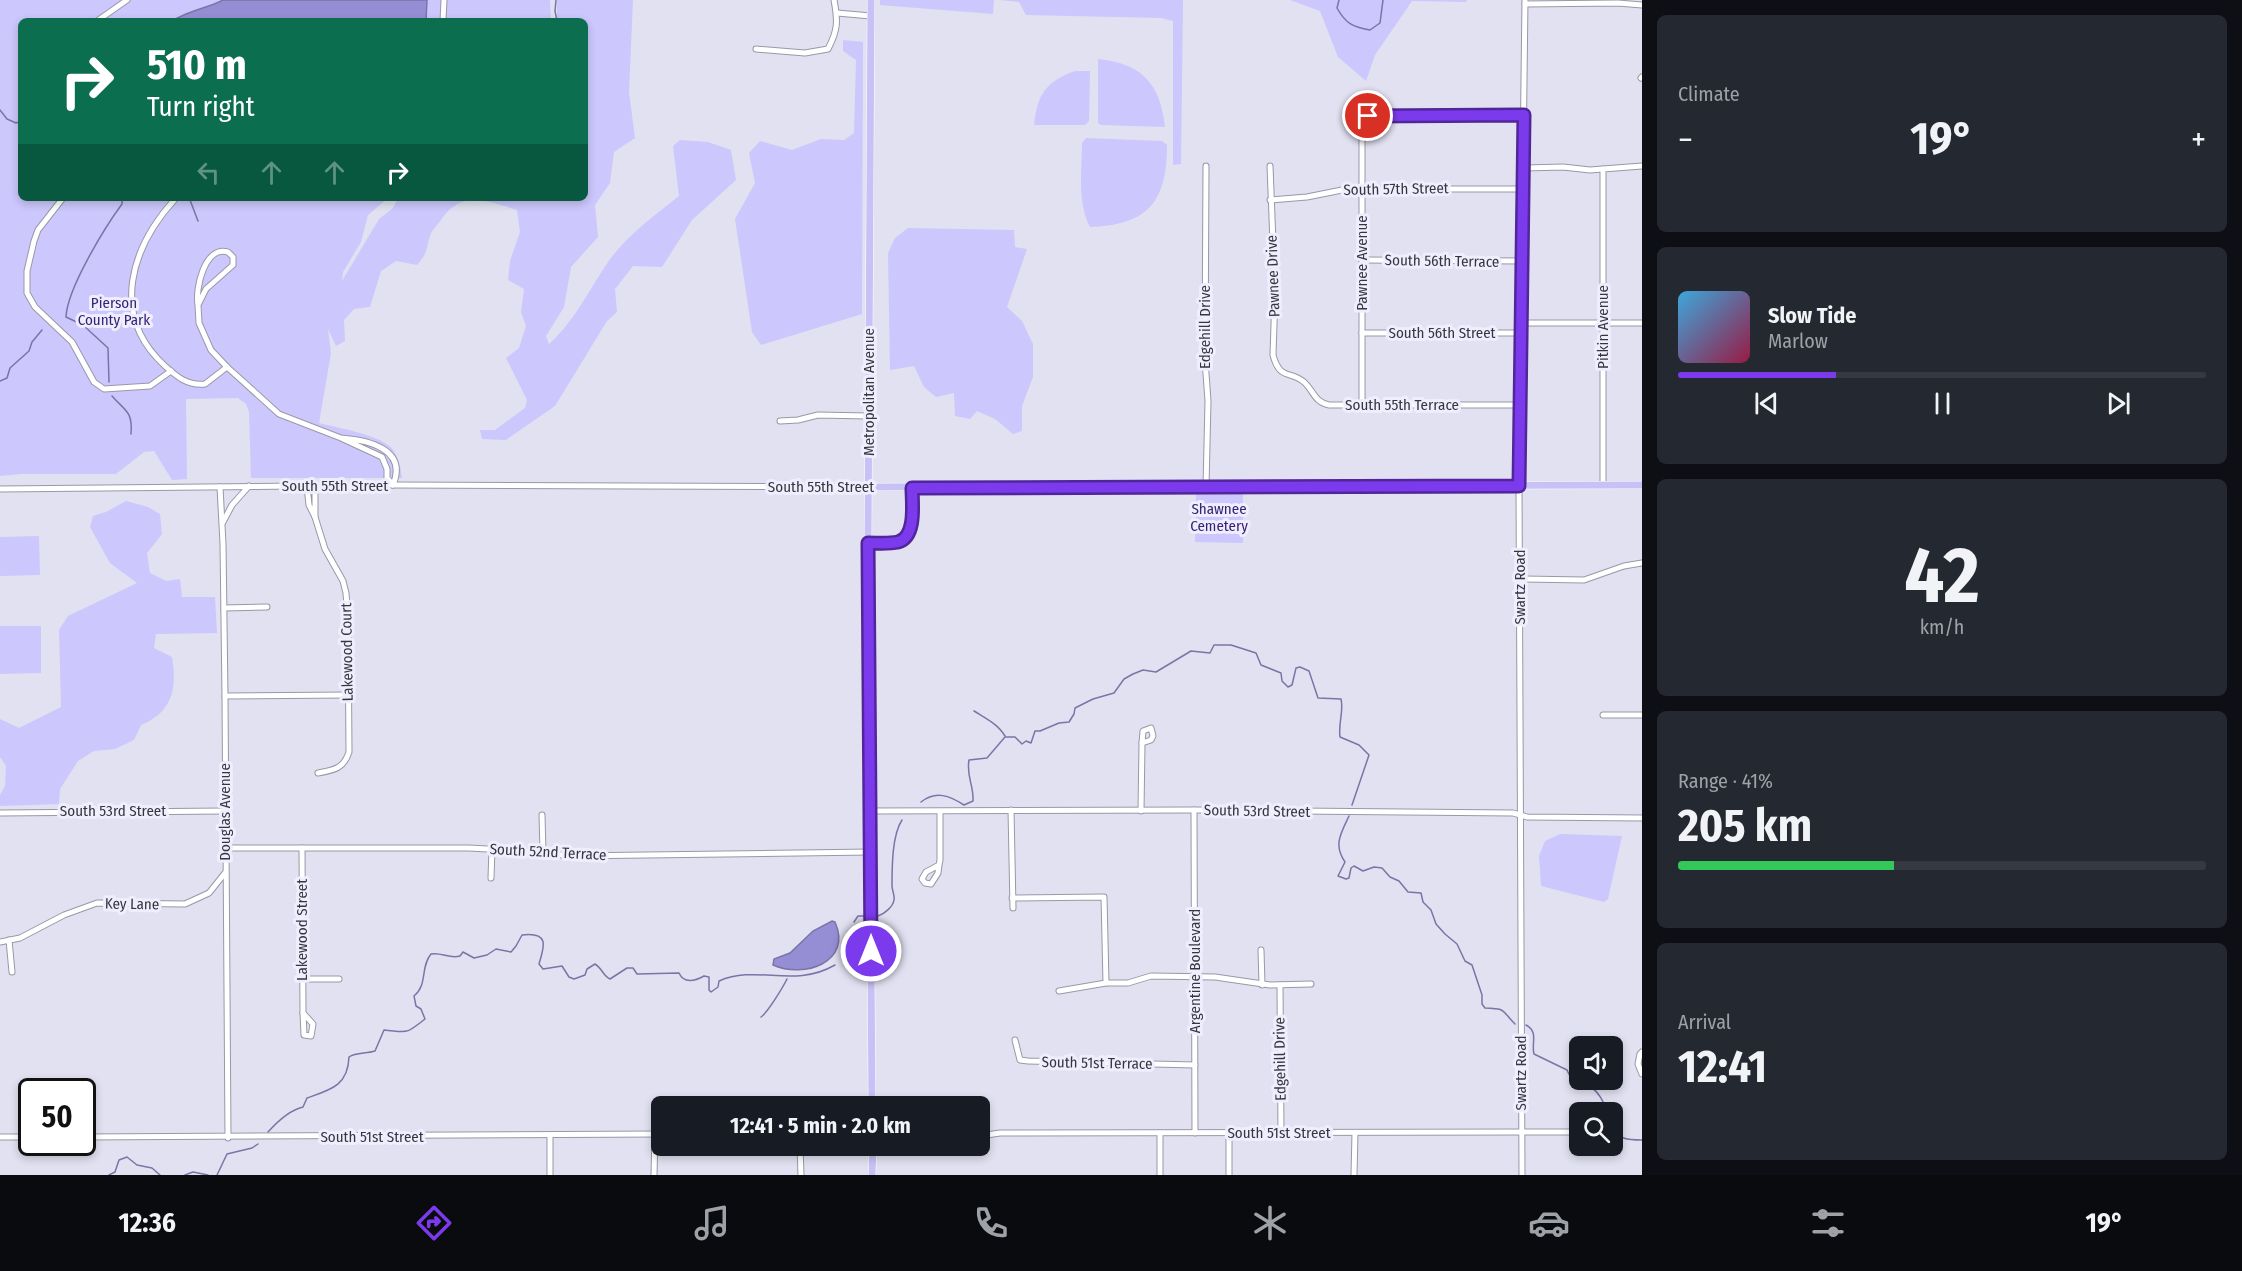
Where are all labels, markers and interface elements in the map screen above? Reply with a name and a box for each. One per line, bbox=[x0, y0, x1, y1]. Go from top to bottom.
text: 510 m bbox=[147, 40, 247, 90]
icon: right bbox=[48, 42, 126, 120]
text: Climate bbox=[1678, 82, 1740, 106]
pin bbox=[1342, 90, 1393, 141]
text: Turn right bbox=[147, 91, 255, 123]
icon: arrive bbox=[1351, 99, 1384, 132]
text: 19° bbox=[1910, 112, 1974, 166]
text: − bbox=[1678, 120, 1693, 160]
text: + bbox=[2191, 120, 2206, 160]
icon: left bbox=[192, 156, 225, 189]
icon: ahead bbox=[255, 156, 288, 189]
icon: ahead bbox=[318, 156, 351, 189]
icon: right bbox=[381, 156, 414, 189]
street label: South 57th Street bbox=[1343, 179, 1449, 199]
street label: Pawnee Avenue bbox=[1353, 215, 1371, 311]
street label: Pawnee Drive bbox=[1263, 235, 1283, 317]
street label: South 56th Terrace bbox=[1385, 251, 1499, 271]
street label: Edgehill Drive bbox=[1196, 285, 1214, 369]
street label: Pitkin Avenue bbox=[1594, 285, 1612, 369]
park label: Pierson County Park bbox=[78, 294, 150, 329]
text: Slow Tide bbox=[1768, 302, 1856, 329]
street label: South 56th Street bbox=[1388, 324, 1496, 342]
street label: Metropolitan Avenue bbox=[860, 328, 878, 456]
text: Marlow bbox=[1768, 329, 1828, 353]
icon: previous bbox=[1750, 387, 1783, 420]
icon: pause bbox=[1926, 387, 1959, 420]
icon: next bbox=[2102, 387, 2135, 420]
street label: South 55th Terrace bbox=[1345, 396, 1459, 414]
street label: South 55th Street bbox=[282, 477, 388, 495]
street label: South 55th Street bbox=[768, 478, 874, 496]
park label: Shawnee Cemetery bbox=[1190, 500, 1248, 535]
text: 42 bbox=[1904, 529, 1980, 623]
street label: Swartz Road bbox=[1511, 549, 1529, 625]
street label: Lakewood Court bbox=[337, 603, 357, 701]
text: km/h bbox=[1920, 615, 1964, 639]
street label: Douglas Avenue bbox=[216, 763, 234, 861]
text: Range · 41% bbox=[1678, 769, 1773, 793]
text: 205 km bbox=[1678, 799, 1812, 853]
street label: South 53rd Street bbox=[1204, 801, 1310, 821]
street label: South 53rd Street bbox=[60, 802, 166, 820]
street label: South 52nd Terrace bbox=[489, 840, 607, 864]
street label: Lakewood Street bbox=[293, 879, 311, 981]
street label: Key Lane bbox=[105, 895, 159, 913]
street label: Argentine Boulevard bbox=[1186, 909, 1204, 1033]
position arrow bbox=[839, 919, 903, 983]
text: Arrival bbox=[1678, 1010, 1731, 1034]
street label: Edgehill Drive bbox=[1270, 1017, 1290, 1101]
street label: Swartz Road bbox=[1512, 1035, 1530, 1111]
map controls bbox=[1569, 1036, 1623, 1156]
button: sound bbox=[1569, 1036, 1623, 1090]
text: 12:41 bbox=[1678, 1040, 1767, 1094]
street label: South 51st Terrace bbox=[1041, 1053, 1153, 1073]
speed limit sign: 50 bbox=[18, 1078, 96, 1156]
button: search bbox=[1569, 1102, 1623, 1156]
text: 12:41 · 5 min · 2.0 km bbox=[730, 1112, 911, 1139]
street label: South 51st Street bbox=[1227, 1124, 1331, 1142]
street label: South 51st Street bbox=[320, 1128, 424, 1146]
icon: directions bbox=[413, 1202, 455, 1244]
icon: music bbox=[691, 1202, 733, 1244]
icon: phone bbox=[970, 1202, 1012, 1244]
icon: climate bbox=[1249, 1202, 1291, 1244]
icon: car bbox=[1528, 1202, 1570, 1244]
icon: filters bbox=[1807, 1202, 1849, 1244]
text: 12:36 bbox=[118, 1207, 176, 1239]
text: 19° bbox=[2086, 1207, 2124, 1239]

